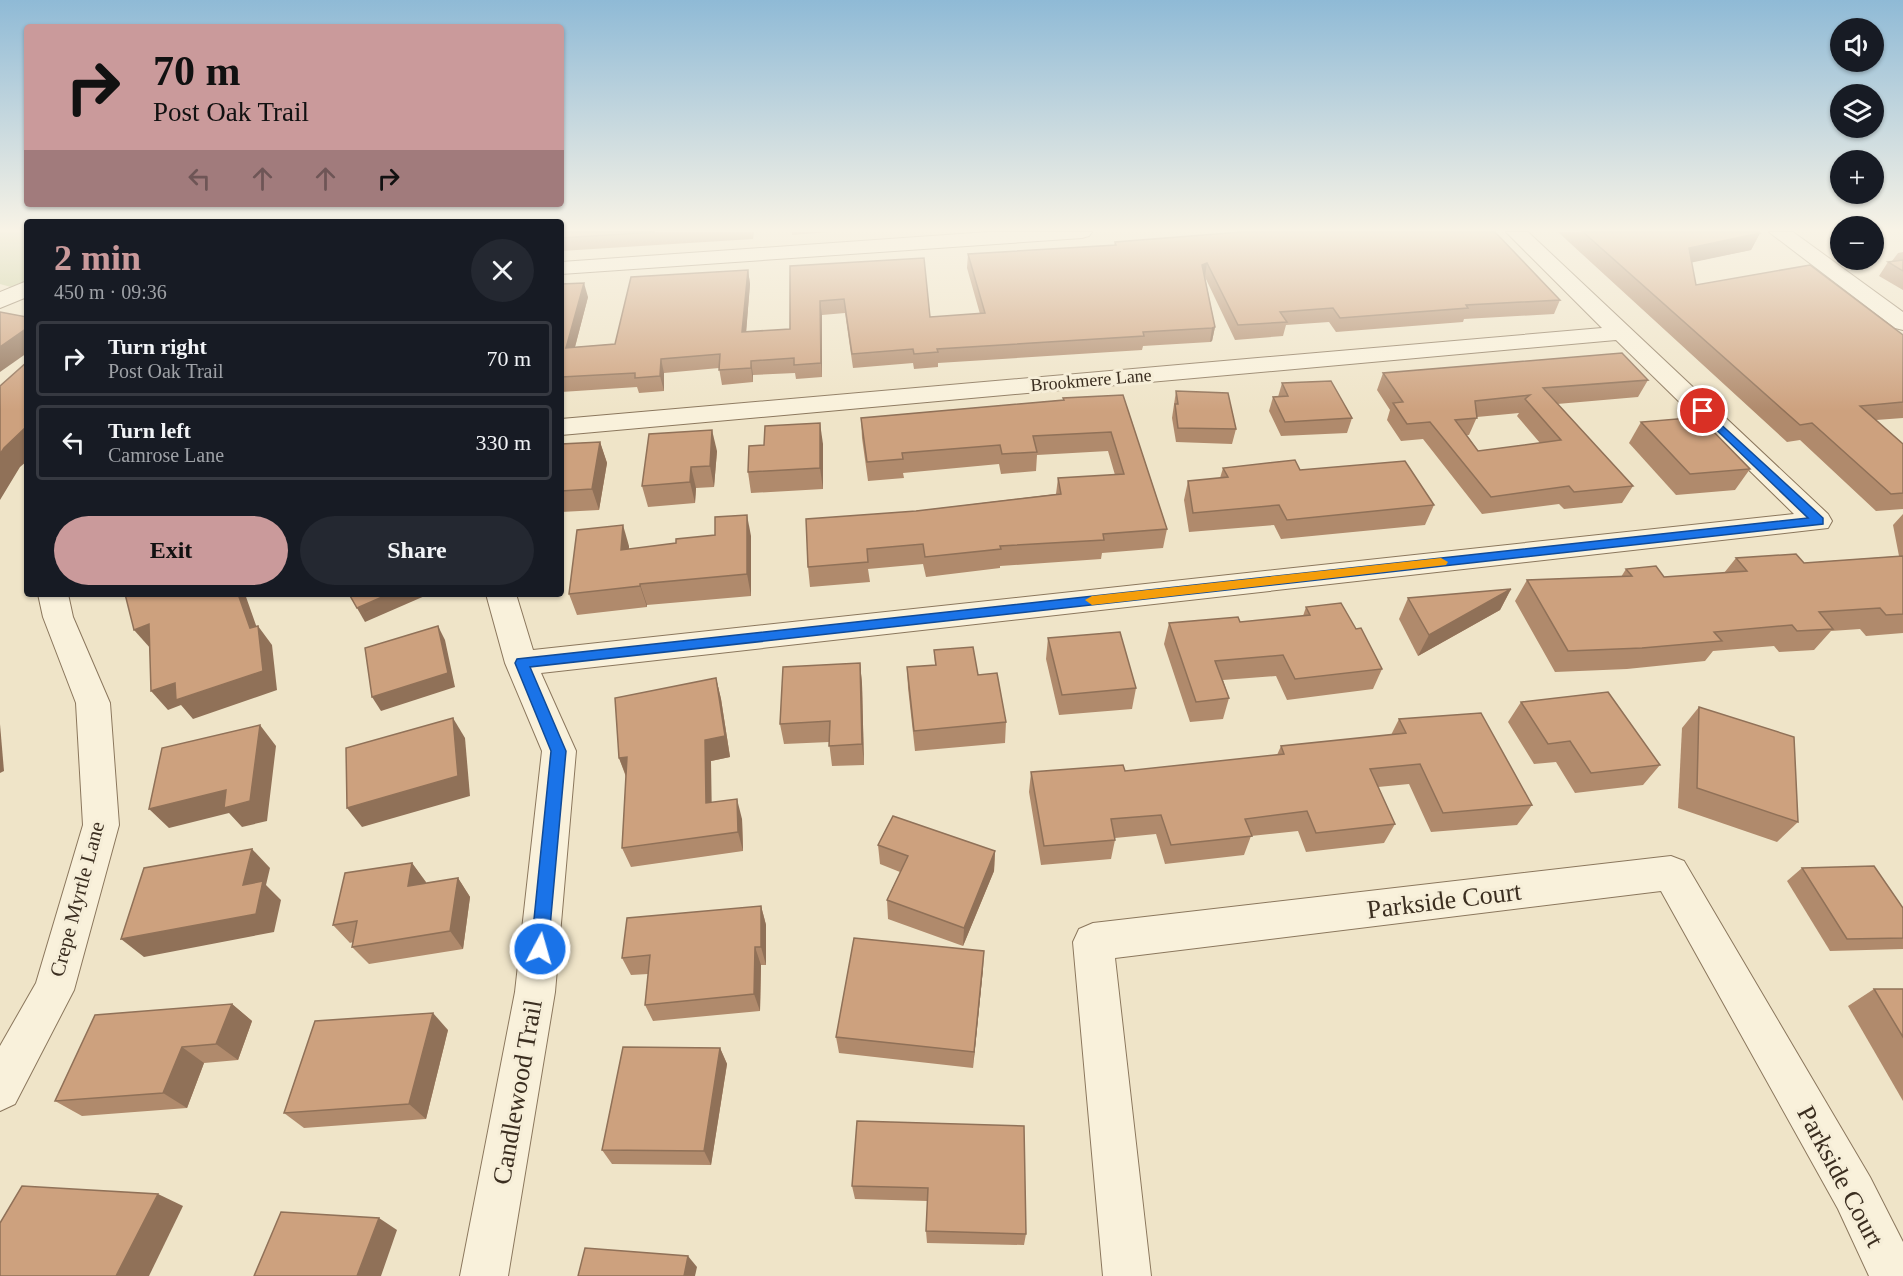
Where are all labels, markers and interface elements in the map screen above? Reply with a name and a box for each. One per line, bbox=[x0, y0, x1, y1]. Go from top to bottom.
map controls bbox=[1830, 18, 1884, 270]
button: sound bbox=[1830, 18, 1884, 72]
icon: right bbox=[54, 48, 132, 126]
text: 70 m bbox=[153, 48, 241, 94]
button: layers bbox=[1830, 84, 1884, 138]
text: Post Oak Trail bbox=[153, 97, 309, 127]
button: + bbox=[1830, 150, 1884, 204]
icon: left bbox=[183, 162, 216, 195]
icon: ahead bbox=[246, 162, 279, 195]
icon: ahead bbox=[309, 162, 342, 195]
icon: right bbox=[372, 162, 405, 195]
button: − bbox=[1830, 216, 1884, 270]
text: 2 min bbox=[54, 238, 141, 278]
button: close bbox=[471, 239, 534, 302]
text: 450 m · 09:36 bbox=[54, 281, 167, 303]
text: Turn right bbox=[108, 334, 207, 359]
icon: right bbox=[57, 342, 90, 375]
text: 70 m bbox=[486, 346, 531, 371]
text: Post Oak Trail bbox=[108, 360, 224, 382]
street label: Brookmere Lane bbox=[1030, 365, 1152, 395]
pin bbox=[1677, 385, 1728, 436]
icon: arrive bbox=[1686, 394, 1719, 427]
text: Turn left bbox=[108, 418, 191, 443]
icon: left bbox=[57, 426, 90, 459]
text: 330 m bbox=[475, 430, 531, 455]
text: Camrose Lane bbox=[108, 444, 224, 466]
button: Exit bbox=[54, 516, 288, 585]
button: Share bbox=[300, 516, 534, 585]
street label: Crepe Myrtle Lane bbox=[45, 819, 109, 979]
street label: Parkside Court bbox=[1365, 877, 1524, 924]
position arrow bbox=[508, 917, 572, 981]
street label: Candlewood Trail bbox=[487, 997, 548, 1187]
street label: Parkside Court bbox=[1791, 1101, 1890, 1252]

